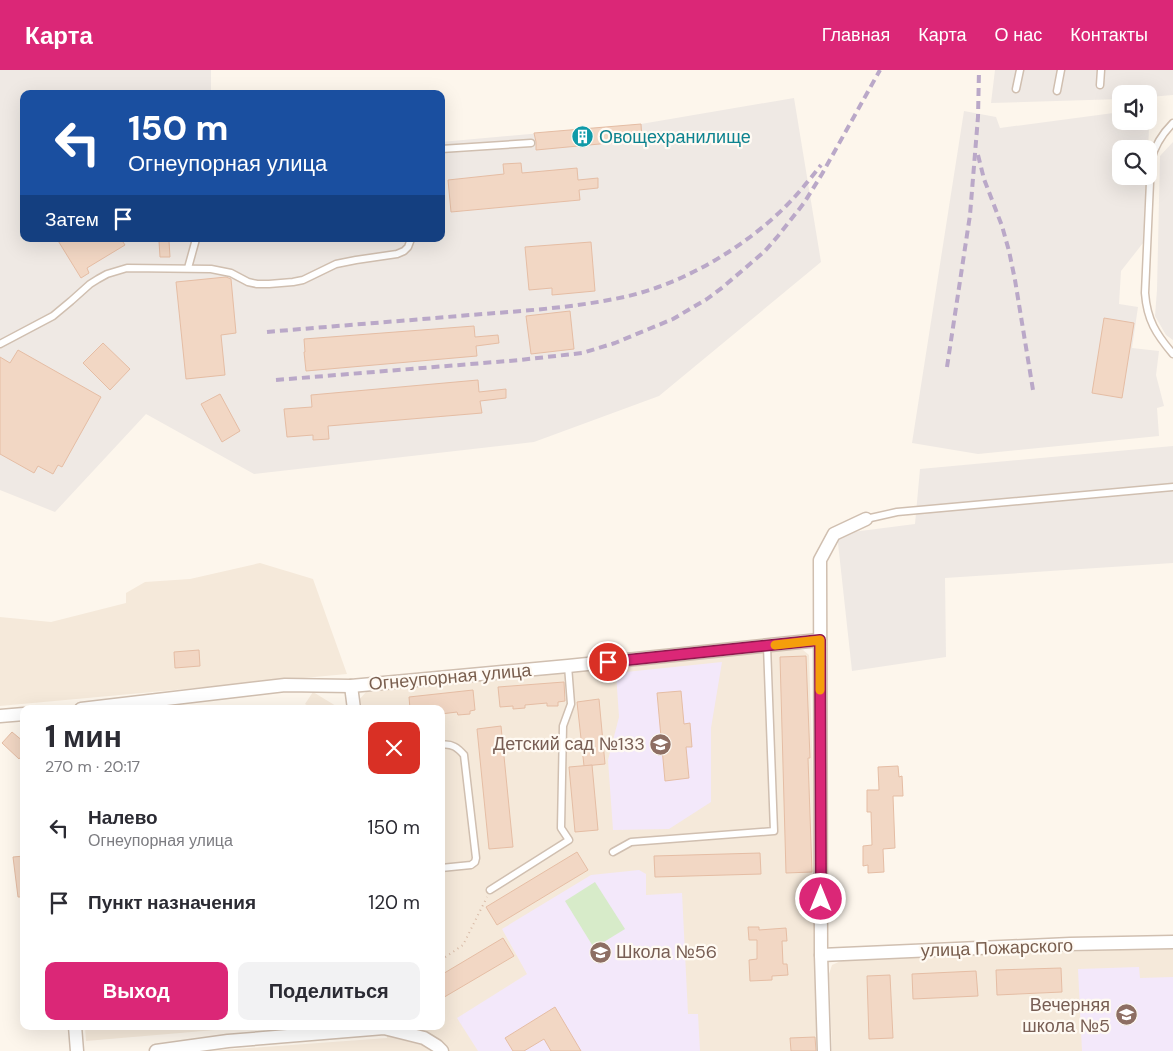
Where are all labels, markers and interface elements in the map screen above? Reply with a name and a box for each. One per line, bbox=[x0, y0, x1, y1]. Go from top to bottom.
text: Карта bbox=[25, 20, 93, 51]
text: Главная bbox=[822, 23, 890, 47]
text: Карта bbox=[918, 23, 967, 47]
text: О нас bbox=[995, 23, 1042, 47]
text: Контакты bbox=[1070, 23, 1148, 47]
map controls bbox=[1112, 85, 1157, 185]
button: sound bbox=[1112, 85, 1157, 130]
text: 150 m bbox=[128, 105, 228, 151]
icon: left bbox=[45, 110, 110, 175]
building icon: Овощехранилище bbox=[571, 125, 595, 149]
place label: Овощехранилище bbox=[599, 125, 751, 149]
button: search bbox=[1112, 140, 1157, 185]
text: Огнеупорная улица bbox=[128, 149, 327, 178]
icon: arrive bbox=[109, 205, 137, 233]
text: Затем bbox=[45, 207, 99, 232]
pin bbox=[587, 641, 629, 683]
icon: arrive bbox=[594, 648, 622, 676]
street label: Огнеупорная улица bbox=[368, 658, 533, 696]
text: 1 мин bbox=[45, 717, 122, 756]
button: close bbox=[368, 722, 420, 774]
place label: Детский сад №133 bbox=[493, 732, 645, 756]
school or university icon: Детский сад №133 bbox=[649, 732, 673, 756]
text: 270 m · 20:17 bbox=[45, 756, 140, 777]
text: Налево bbox=[88, 805, 158, 830]
icon: left bbox=[45, 814, 73, 842]
text: 150 m bbox=[368, 815, 420, 840]
text: Огнеупорная улица bbox=[88, 830, 233, 851]
position arrow bbox=[794, 872, 846, 924]
icon: arrive bbox=[45, 889, 73, 917]
text: Пункт назначения bbox=[88, 890, 256, 915]
text: 120 m bbox=[368, 890, 420, 915]
street label: улица Пожарского bbox=[920, 933, 1074, 963]
school or university icon: Школа №56 bbox=[588, 940, 612, 964]
place label: Школа №56 bbox=[616, 940, 717, 964]
button: Выход bbox=[45, 962, 228, 1020]
button: Поделиться bbox=[238, 962, 420, 1020]
place label: Вечерняя школа №5 bbox=[1022, 993, 1110, 1038]
school or university icon: Вечерняя школа №5 bbox=[1114, 1003, 1138, 1027]

